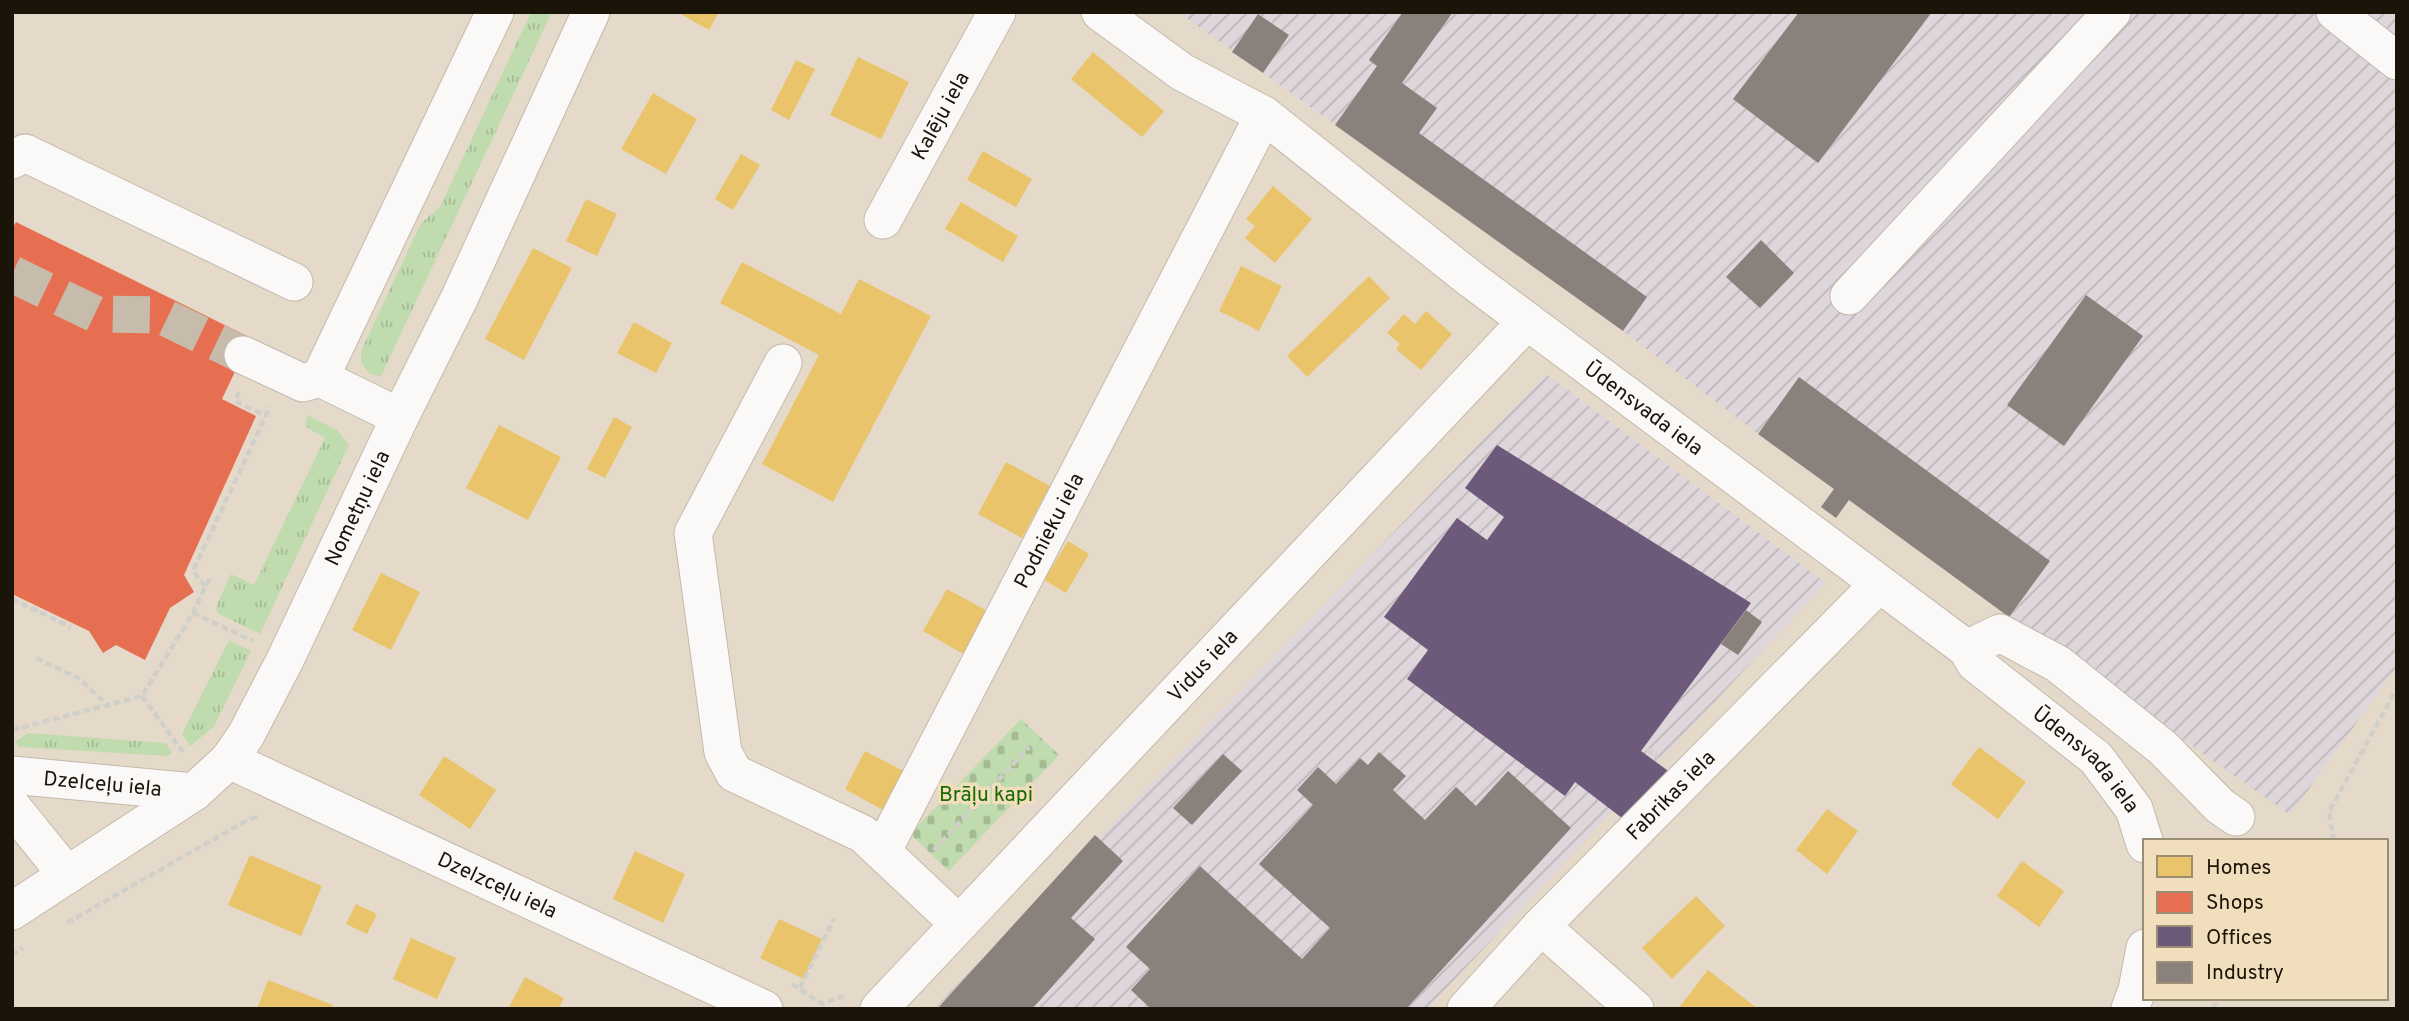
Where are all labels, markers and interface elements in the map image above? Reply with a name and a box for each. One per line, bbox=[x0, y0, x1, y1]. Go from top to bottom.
street label: Kalēju iela bbox=[906, 67, 977, 165]
street label: Ūdensvada iela bbox=[1578, 356, 1708, 463]
street label: Nometņu iela bbox=[320, 446, 397, 571]
street label: Podnieku iela bbox=[1009, 469, 1091, 593]
street label: Vidus iela bbox=[1163, 624, 1245, 709]
street label: Ūdensvada iela bbox=[2026, 701, 2144, 819]
street label: Fabrikas iela bbox=[1621, 745, 1722, 847]
street label: Dzelceļu iela bbox=[42, 766, 163, 804]
park label: Brāļu kapi bbox=[939, 782, 1033, 809]
legend bbox=[2143, 839, 2388, 1000]
street label: Dzelzceļu iela bbox=[433, 847, 561, 926]
text: Homes bbox=[2206, 855, 2271, 882]
text: Shops bbox=[2206, 890, 2264, 917]
text: Offices bbox=[2206, 925, 2272, 952]
text: Industry bbox=[2206, 960, 2284, 987]

